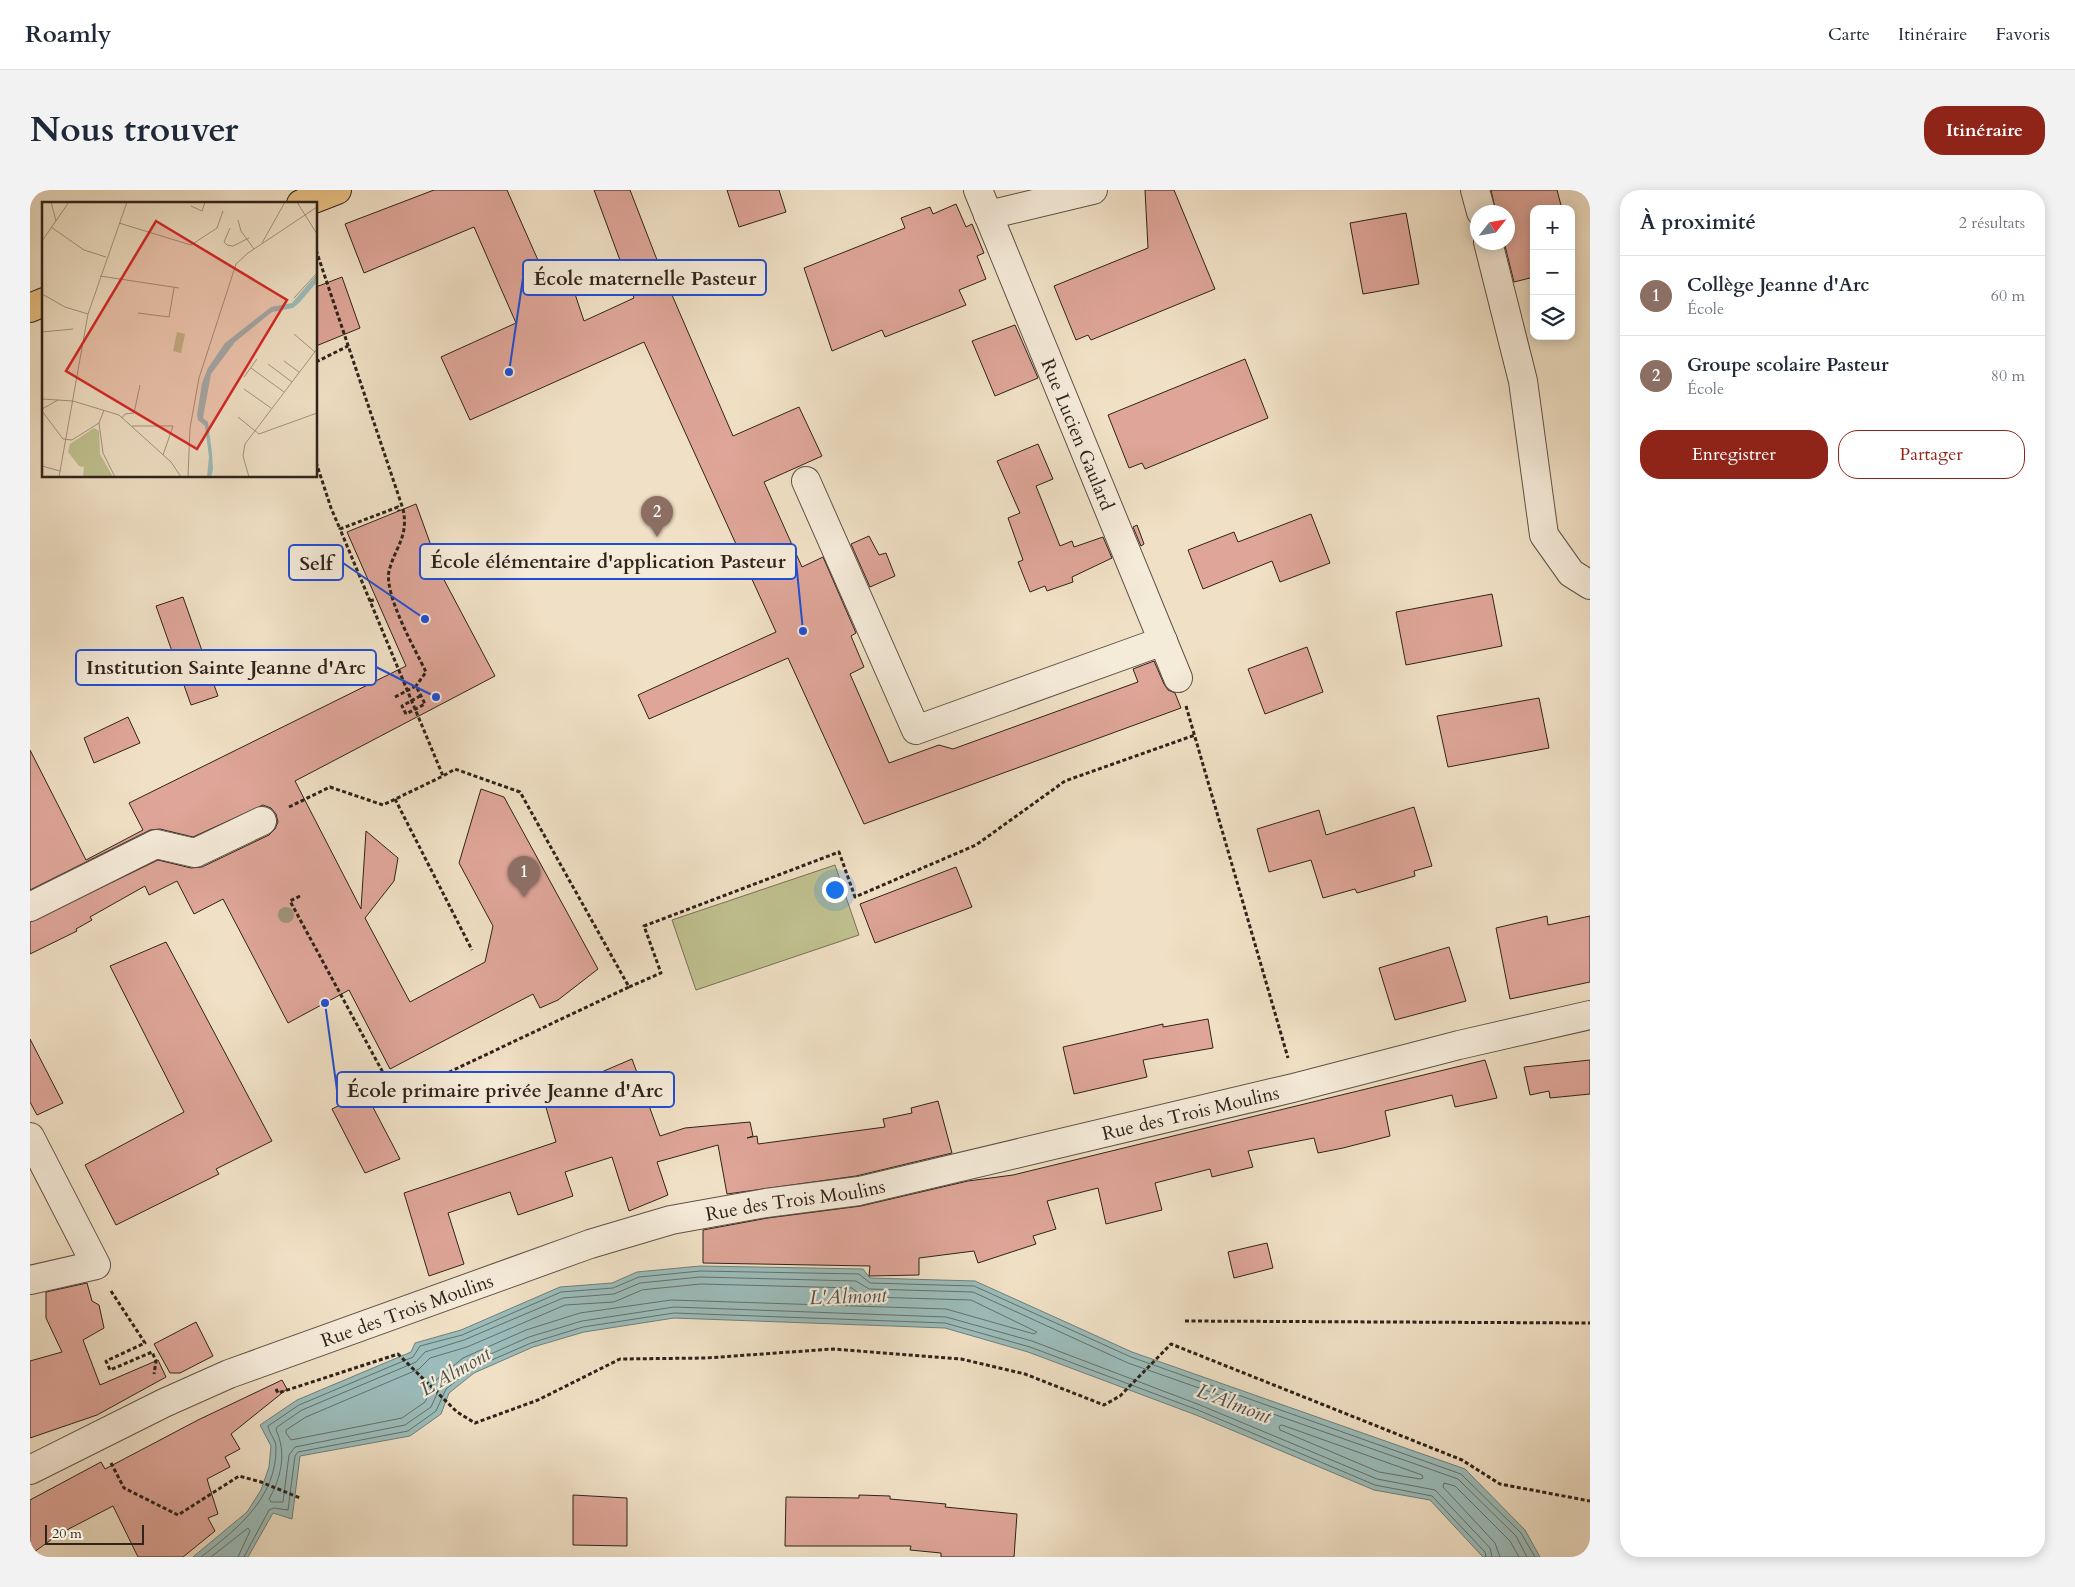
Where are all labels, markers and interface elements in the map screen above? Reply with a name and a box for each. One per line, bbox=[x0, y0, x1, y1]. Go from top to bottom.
text: Roamly bbox=[25, 18, 111, 51]
text: Carte bbox=[1828, 22, 1870, 47]
text: Itinéraire bbox=[1898, 22, 1967, 47]
text: Favoris bbox=[1995, 22, 2050, 47]
text: Nous trouver bbox=[30, 106, 238, 154]
button: Itinéraire bbox=[1924, 106, 2045, 155]
inset map bbox=[42, 202, 318, 478]
north arrow bbox=[1470, 205, 1515, 250]
map controls bbox=[1530, 205, 1575, 340]
button: + bbox=[1530, 205, 1575, 250]
text: À proximité bbox=[1640, 208, 1756, 237]
text: 2 résultats bbox=[1959, 212, 2025, 234]
button: − bbox=[1530, 250, 1575, 295]
callout: École maternelle Pasteur bbox=[523, 260, 766, 295]
text: École maternelle Pasteur bbox=[533, 265, 757, 292]
text: Collège Jeanne d'Arc bbox=[1687, 272, 1869, 298]
text: 1 bbox=[1652, 285, 1660, 307]
text: 60 m bbox=[1991, 285, 2025, 307]
button: layers bbox=[1530, 295, 1575, 340]
text: École bbox=[1687, 298, 1724, 320]
text: Groupe scolaire Pasteur bbox=[1687, 352, 1889, 378]
street label: Rue Lucien Gaulard bbox=[1034, 355, 1120, 514]
text: 2 bbox=[1652, 365, 1660, 387]
text: 80 m bbox=[1991, 365, 2025, 387]
text: École bbox=[1687, 378, 1724, 400]
button: Enregistrer bbox=[1640, 430, 1828, 479]
button: Partager bbox=[1838, 430, 2025, 479]
pin: 2 bbox=[641, 496, 673, 537]
callout: École élémentaire d'application Pasteur bbox=[420, 544, 796, 579]
callout: Self bbox=[289, 545, 343, 580]
text: École élémentaire d'application Pasteur bbox=[430, 548, 787, 575]
text: Self bbox=[299, 550, 336, 577]
callout: Institution Sainte Jeanne d'Arc bbox=[76, 650, 376, 685]
text: Institution Sainte Jeanne d'Arc bbox=[86, 654, 366, 681]
pin: 1 bbox=[508, 856, 540, 897]
your location bbox=[822, 877, 848, 903]
callout: École primaire privée Jeanne d'Arc bbox=[337, 1072, 674, 1107]
text: École primaire privée Jeanne d'Arc bbox=[347, 1077, 663, 1104]
street label: Rue des Trois Moulins bbox=[1099, 1080, 1282, 1147]
street label: Rue des Trois Moulins bbox=[703, 1173, 888, 1228]
street label: Rue des Trois Moulins bbox=[317, 1268, 497, 1354]
water label: L'Almont bbox=[809, 1282, 889, 1311]
water label: L'Almont bbox=[415, 1340, 497, 1403]
water label: L'Almont bbox=[1193, 1377, 1276, 1430]
scale bar bbox=[45, 1522, 144, 1545]
text: 20 m bbox=[52, 1524, 82, 1543]

